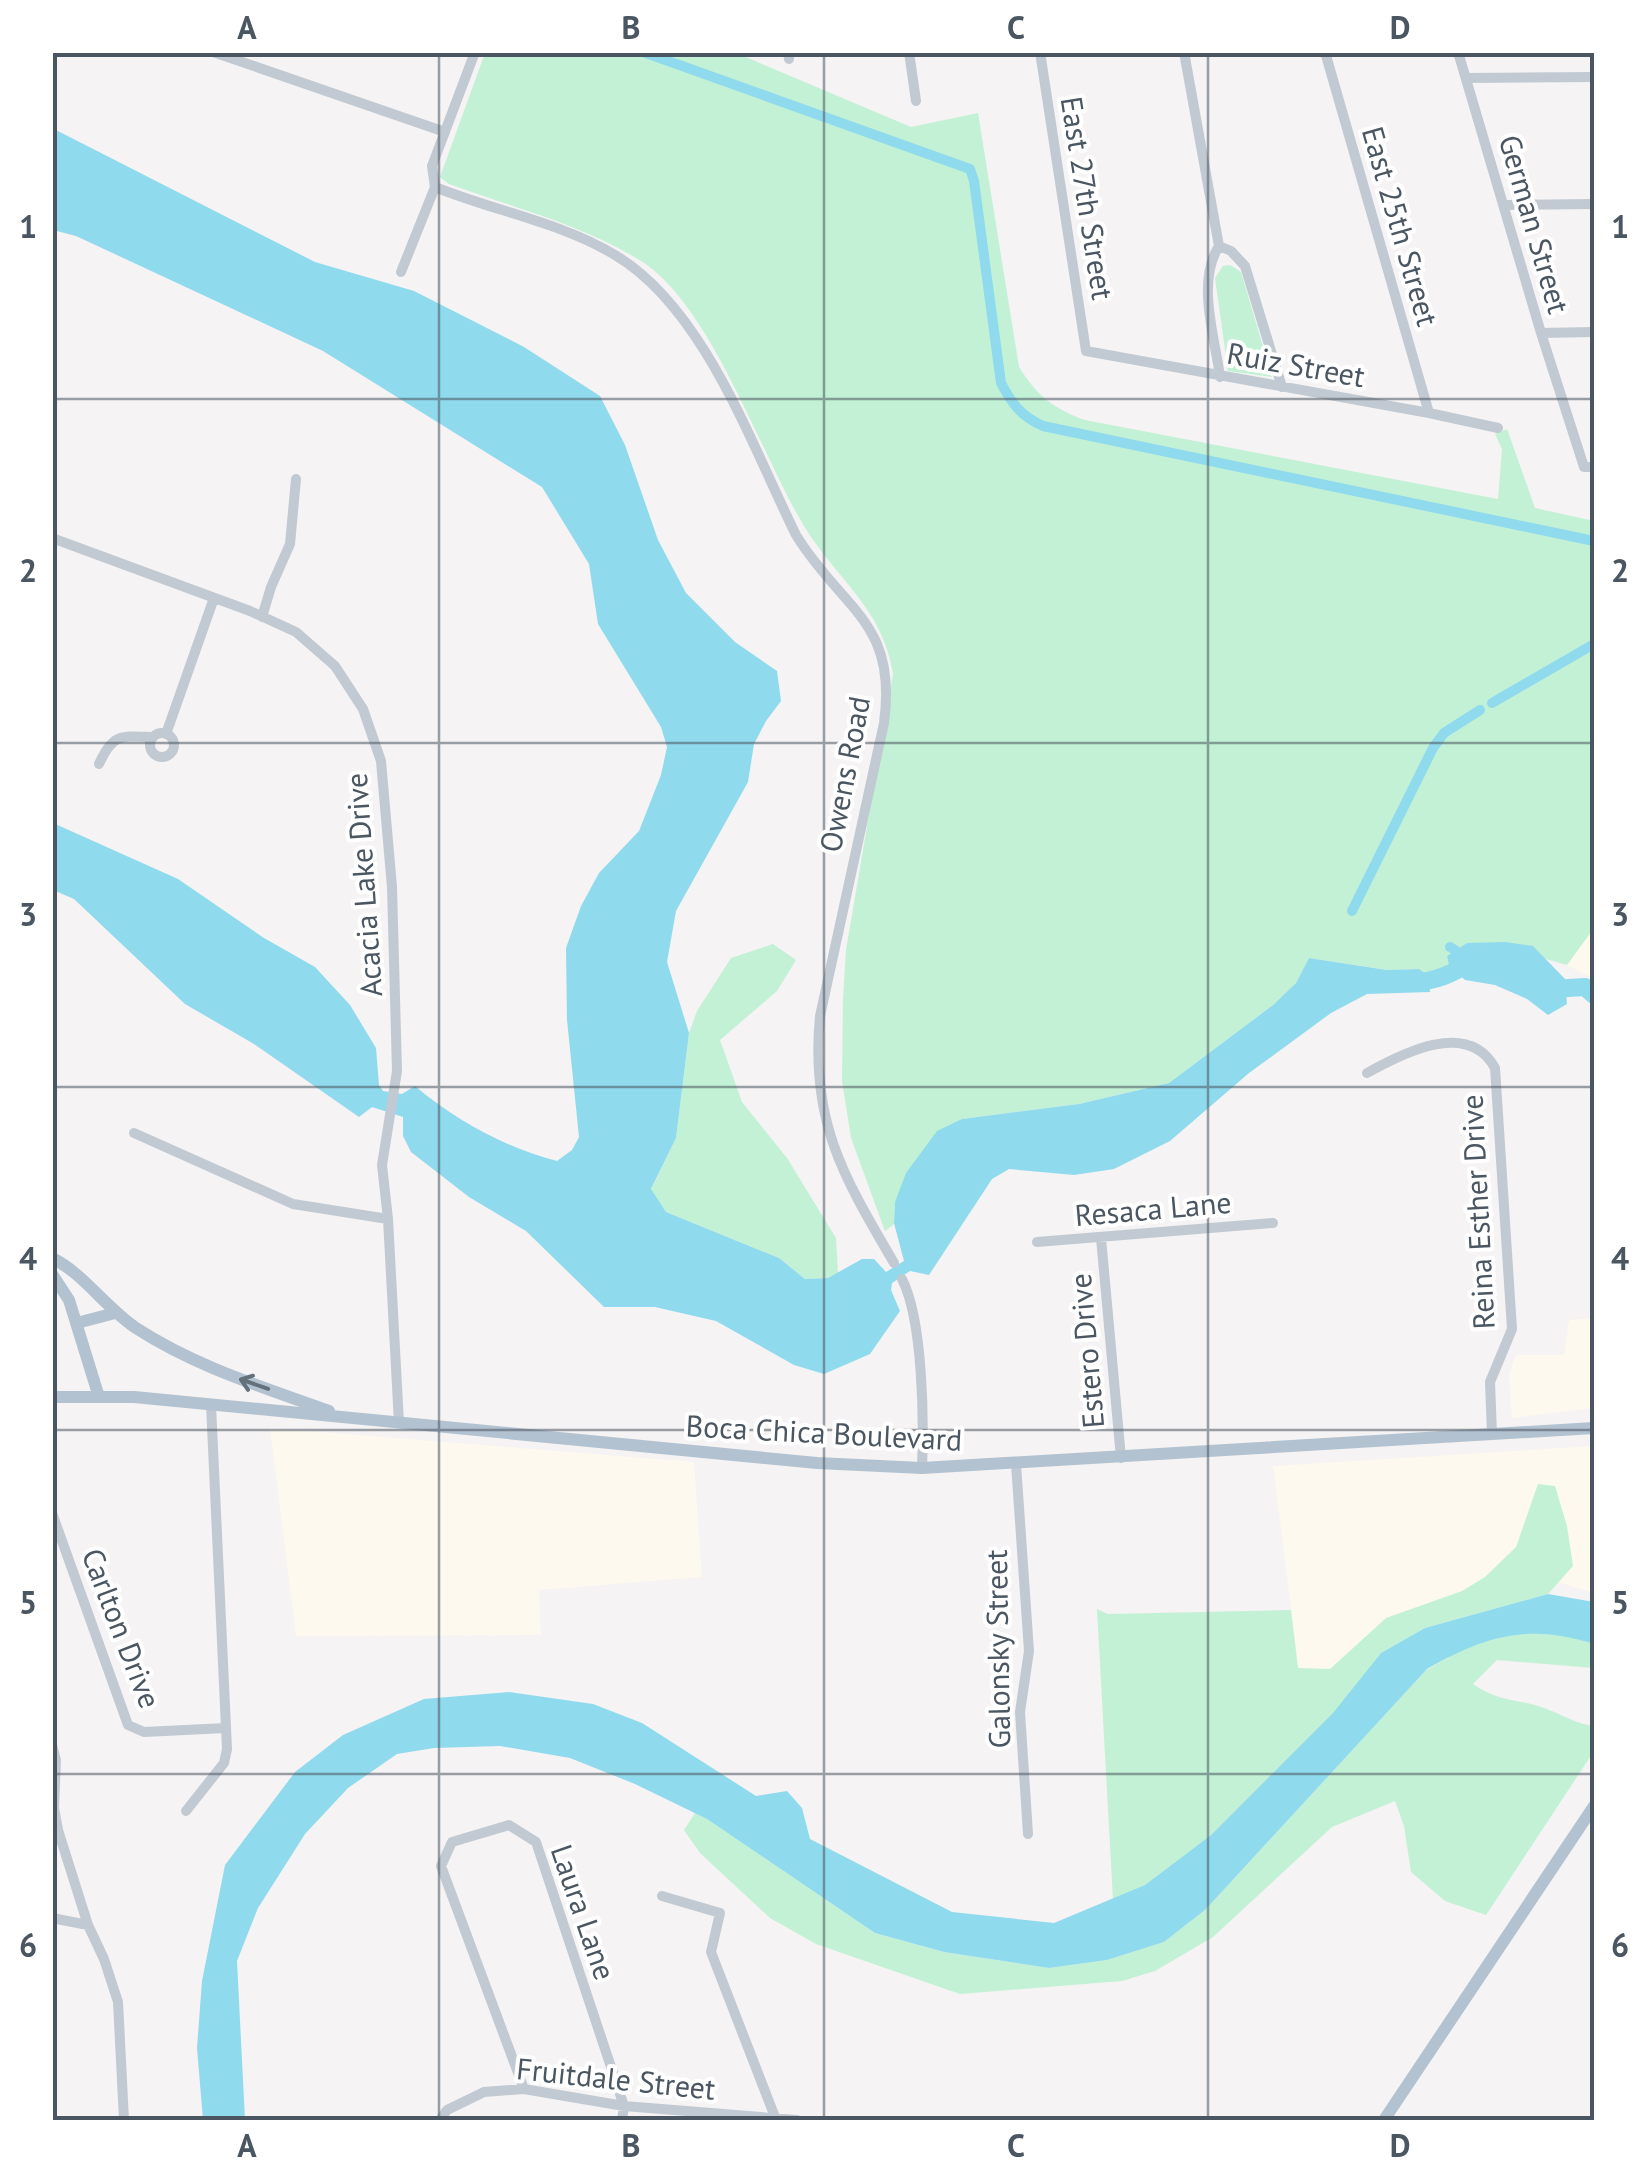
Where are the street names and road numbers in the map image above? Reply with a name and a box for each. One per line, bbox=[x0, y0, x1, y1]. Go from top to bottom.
street label: East 27th Street bbox=[1053, 94, 1123, 302]
street label: East 25th Street bbox=[1354, 122, 1448, 330]
street label: German Street bbox=[1491, 130, 1579, 318]
street label: Ruiz Street bbox=[1224, 333, 1368, 395]
street label: Owens Road bbox=[810, 693, 878, 855]
street label: Acacia Lake Drive bbox=[336, 772, 390, 998]
street label: Reina Esther Drive bbox=[1451, 1094, 1503, 1330]
street label: Resaca Lane bbox=[1073, 1182, 1233, 1234]
street label: Estero Drive bbox=[1060, 1272, 1112, 1430]
street label: Boca Chica Boulevard bbox=[685, 1405, 963, 1459]
street label: Carlton Drive bbox=[74, 1543, 170, 1713]
street label: Galonsky Street bbox=[976, 1549, 1018, 1749]
street label: Laura Lane bbox=[543, 1839, 625, 1985]
street label: Fruitdale Street bbox=[515, 2048, 717, 2108]

